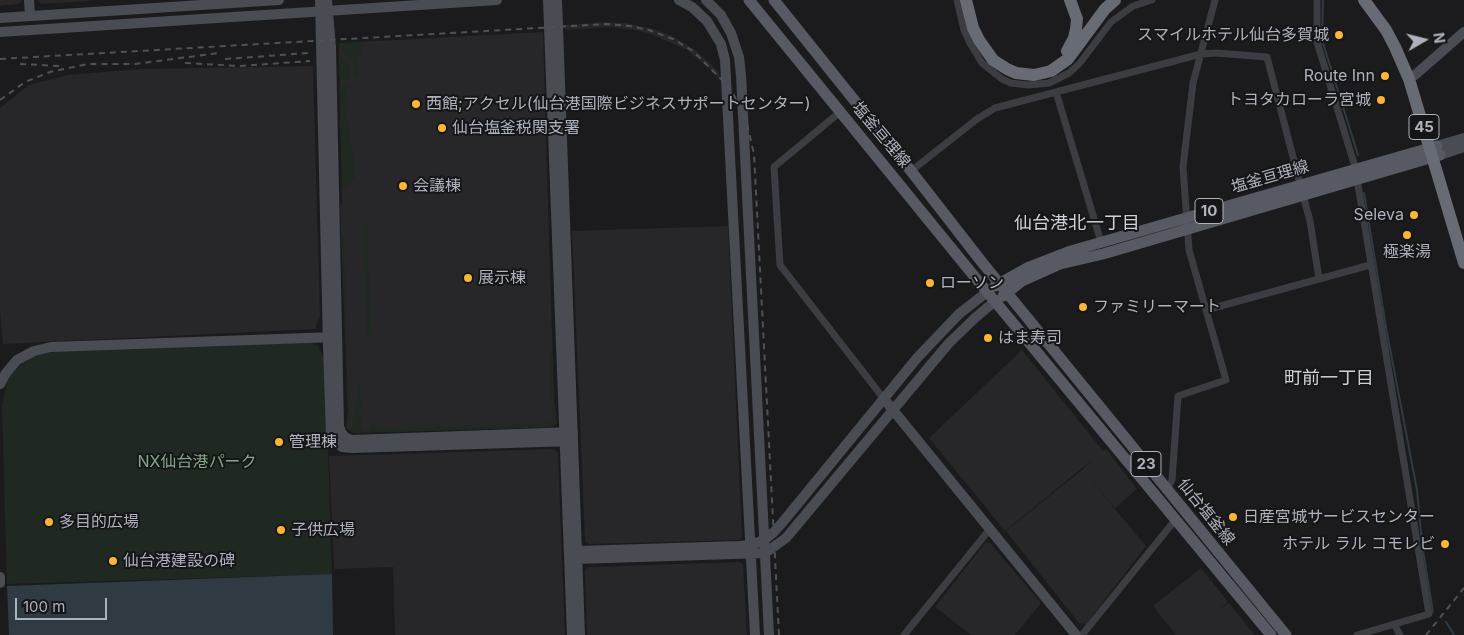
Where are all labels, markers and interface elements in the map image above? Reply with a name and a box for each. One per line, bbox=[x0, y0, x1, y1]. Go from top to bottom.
north arrow bbox=[1399, 15, 1449, 65]
place label: スマイルホテル仙台多賀城 bbox=[1137, 25, 1329, 45]
marker: スマイルホテル仙台多賀城 bbox=[1333, 29, 1345, 41]
text: N bbox=[1430, 31, 1449, 44]
place label: Route Inn bbox=[1304, 66, 1375, 86]
marker: Route Inn bbox=[1379, 70, 1391, 82]
place label: トヨタカローラ宮城 bbox=[1227, 90, 1371, 110]
place label: 西館;アクセル(仙台港国際ビジネスサポートセンター) bbox=[426, 94, 810, 114]
marker: トヨタカローラ宮城 bbox=[1375, 94, 1387, 106]
marker: 西館;アクセル(仙台港国際ビジネスサポートセンター) bbox=[410, 98, 422, 110]
street label: 塩釜亘理線 bbox=[848, 98, 914, 172]
road number: 45 bbox=[1409, 114, 1439, 140]
place label: 仙台塩釜税関支署 bbox=[452, 118, 580, 138]
marker: 仙台塩釜税関支署 bbox=[436, 122, 448, 134]
street label: 塩釜亘理線 bbox=[1229, 157, 1311, 197]
place label: 会議棟 bbox=[413, 176, 461, 196]
marker: 会議棟 bbox=[397, 180, 409, 192]
road number: 10 bbox=[1195, 198, 1223, 224]
place label: Seleva bbox=[1354, 205, 1404, 225]
marker: Seleva bbox=[1408, 209, 1420, 221]
district label: 仙台港北一丁目 bbox=[1014, 213, 1140, 235]
marker: 極楽湯 bbox=[1401, 229, 1413, 241]
place label: 極楽湯 bbox=[1383, 242, 1431, 262]
place label: 展示棟 bbox=[478, 268, 526, 288]
marker: 展示棟 bbox=[462, 272, 474, 284]
place label: ローソン bbox=[940, 273, 1004, 293]
marker: ローソン bbox=[924, 277, 936, 289]
place label: ファミリーマート bbox=[1093, 297, 1221, 317]
marker: ファミリーマート bbox=[1077, 301, 1089, 313]
place label: はま寿司 bbox=[998, 328, 1062, 348]
marker: はま寿司 bbox=[982, 332, 994, 344]
district label: 町前一丁目 bbox=[1284, 368, 1374, 390]
place label: 管理棟 bbox=[289, 432, 337, 452]
marker: 管理棟 bbox=[273, 436, 285, 448]
park label: NX仙台港パーク bbox=[138, 452, 256, 472]
road number: 23 bbox=[1131, 452, 1161, 476]
street label: 仙台塩釜線 bbox=[1173, 475, 1239, 549]
place label: 日産宮城サービスセンター bbox=[1243, 507, 1435, 527]
marker: 日産宮城サービスセンター bbox=[1227, 511, 1239, 523]
place label: 多目的広場 bbox=[59, 512, 139, 532]
marker: 多目的広場 bbox=[43, 516, 55, 528]
place label: 子供広場 bbox=[291, 520, 355, 540]
marker: 子供広場 bbox=[275, 524, 287, 536]
place label: ホテル ラル コモレビ bbox=[1282, 534, 1435, 554]
marker: ホテル ラル コモレビ bbox=[1439, 538, 1451, 550]
place label: 仙台港建設の碑 bbox=[123, 551, 235, 571]
marker: 仙台港建設の碑 bbox=[107, 555, 119, 567]
scale bar bbox=[18, 588, 110, 620]
text: 100 m bbox=[23, 597, 65, 616]

